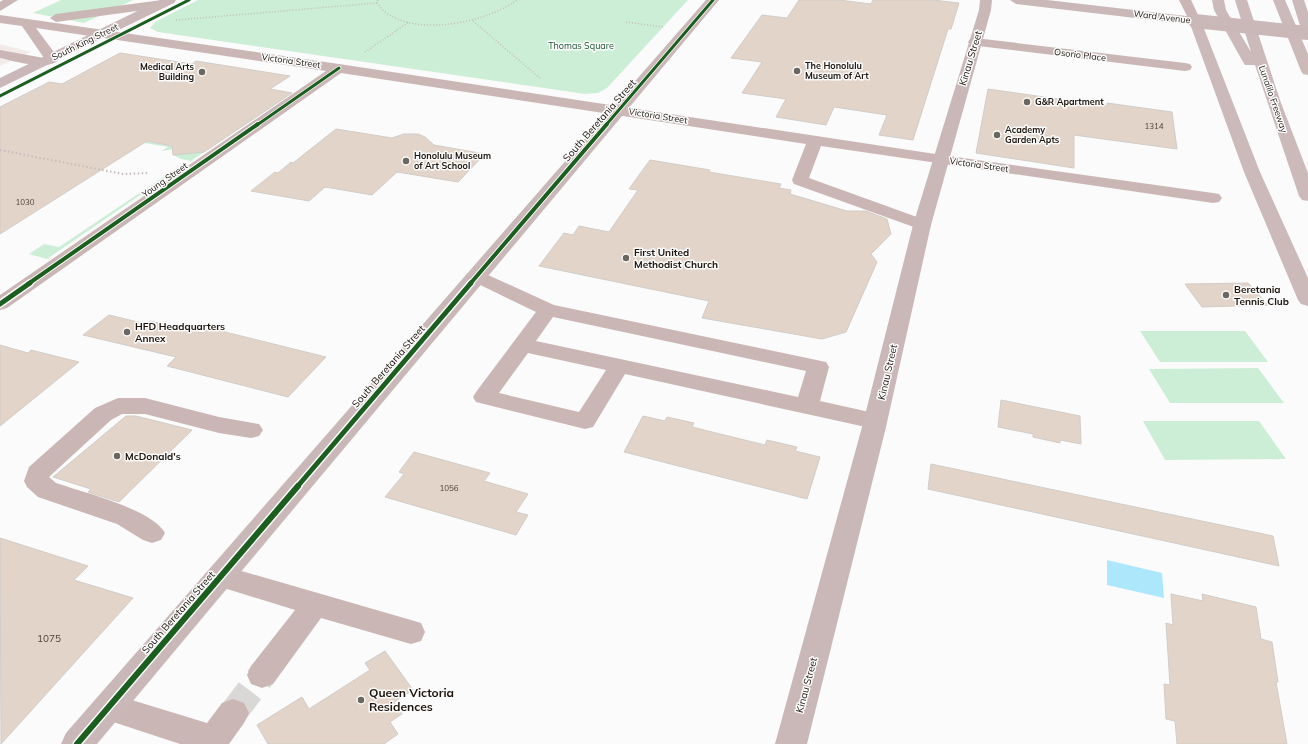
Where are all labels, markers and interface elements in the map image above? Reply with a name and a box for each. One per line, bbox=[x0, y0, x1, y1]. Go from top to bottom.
street label: Ward Avenue bbox=[1133, 8, 1191, 25]
street label: South King Street bbox=[50, 21, 120, 62]
street label: Kinau Street bbox=[956, 29, 985, 87]
park label: Thomas Square bbox=[548, 40, 614, 51]
street label: Osorio Place bbox=[1054, 46, 1107, 63]
street label: Victoria Street bbox=[261, 51, 321, 70]
place label: The Honolulu Museum of Art bbox=[805, 60, 869, 81]
place label: Medical Arts Building bbox=[140, 61, 194, 82]
street label: Lunalilo Freeway bbox=[1256, 64, 1290, 134]
marker: The Honolulu Museum of Art bbox=[792, 66, 802, 76]
marker: Medical Arts Building bbox=[197, 67, 207, 77]
street label: South Beretania Street bbox=[560, 76, 639, 164]
place label: G&R Apartment bbox=[1035, 96, 1104, 107]
marker: G&R Apartment bbox=[1022, 97, 1032, 107]
street label: Victoria Street bbox=[628, 105, 688, 126]
house number: 1314 bbox=[1144, 121, 1164, 131]
place label: Academy Garden Apts bbox=[1005, 124, 1060, 145]
marker: Academy Garden Apts bbox=[992, 130, 1002, 140]
place label: Honolulu Museum of Art School bbox=[414, 150, 491, 171]
street label: Victoria Street bbox=[949, 155, 1009, 174]
marker: Honolulu Museum of Art School bbox=[401, 156, 411, 166]
street label: Young Street bbox=[139, 160, 190, 200]
house number: 1030 bbox=[15, 197, 35, 207]
place label: First United Methodist Church bbox=[634, 246, 718, 271]
marker: First United Methodist Church bbox=[621, 253, 631, 263]
place label: Beretania Tennis Club bbox=[1234, 283, 1289, 308]
marker: Beretania Tennis Club bbox=[1221, 290, 1231, 300]
place label: HFD Headquarters Annex bbox=[135, 320, 225, 345]
street label: South Beretania Street bbox=[349, 322, 428, 410]
marker: HFD Headquarters Annex bbox=[122, 327, 132, 337]
street label: Kinau Street bbox=[875, 343, 900, 401]
place label: McDonald's bbox=[125, 450, 181, 463]
marker: McDonald's bbox=[112, 451, 122, 461]
house number: 1056 bbox=[439, 483, 459, 493]
street label: South Beretania Street bbox=[139, 568, 218, 656]
house number: 1075 bbox=[37, 632, 61, 645]
street label: Kinau Street bbox=[793, 656, 820, 714]
place label: Queen Victoria Residences bbox=[369, 685, 454, 714]
marker: Queen Victoria Residences bbox=[356, 695, 366, 705]

